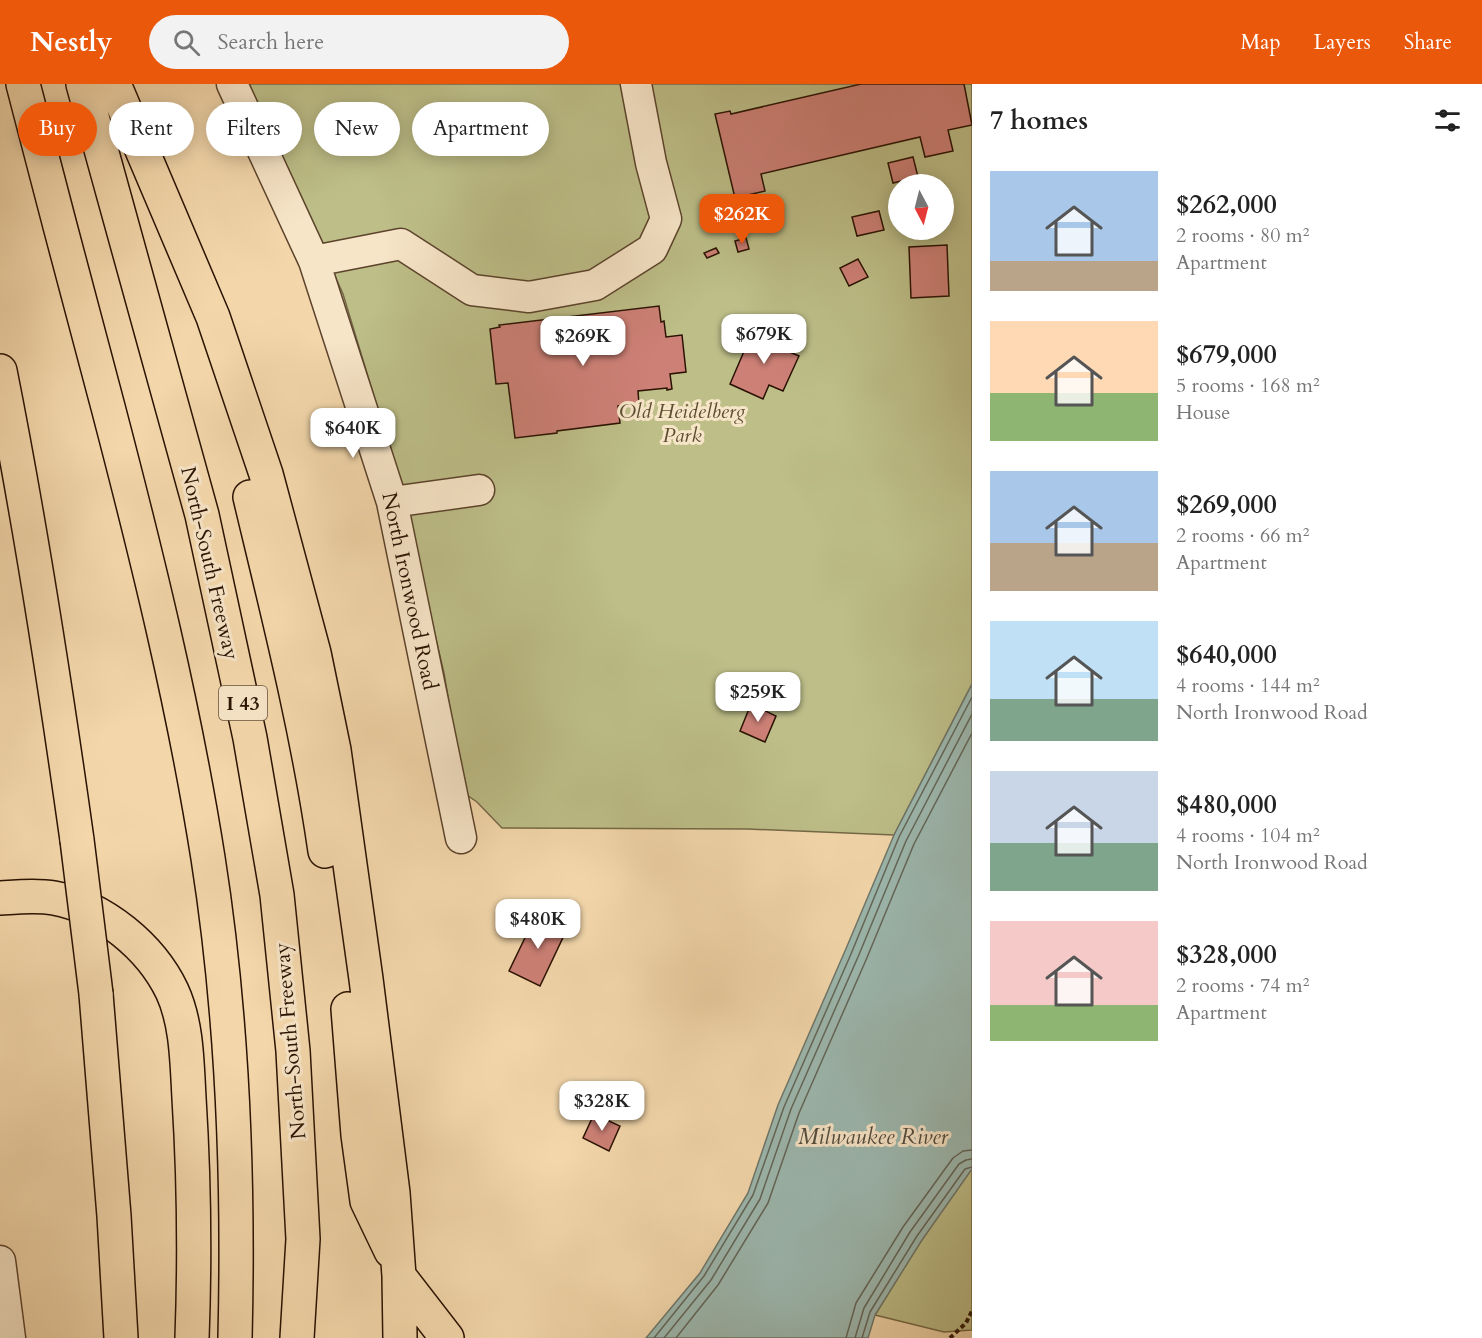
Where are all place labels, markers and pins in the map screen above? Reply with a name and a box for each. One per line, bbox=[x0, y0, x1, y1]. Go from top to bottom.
pin: $262K bbox=[700, 194, 784, 245]
pin: $679K bbox=[722, 314, 806, 365]
pin: $269K bbox=[541, 316, 625, 367]
pin: $640K bbox=[311, 408, 395, 459]
pin: $259K bbox=[716, 672, 800, 723]
pin: $480K bbox=[496, 899, 580, 950]
pin: $328K bbox=[560, 1081, 644, 1132]

